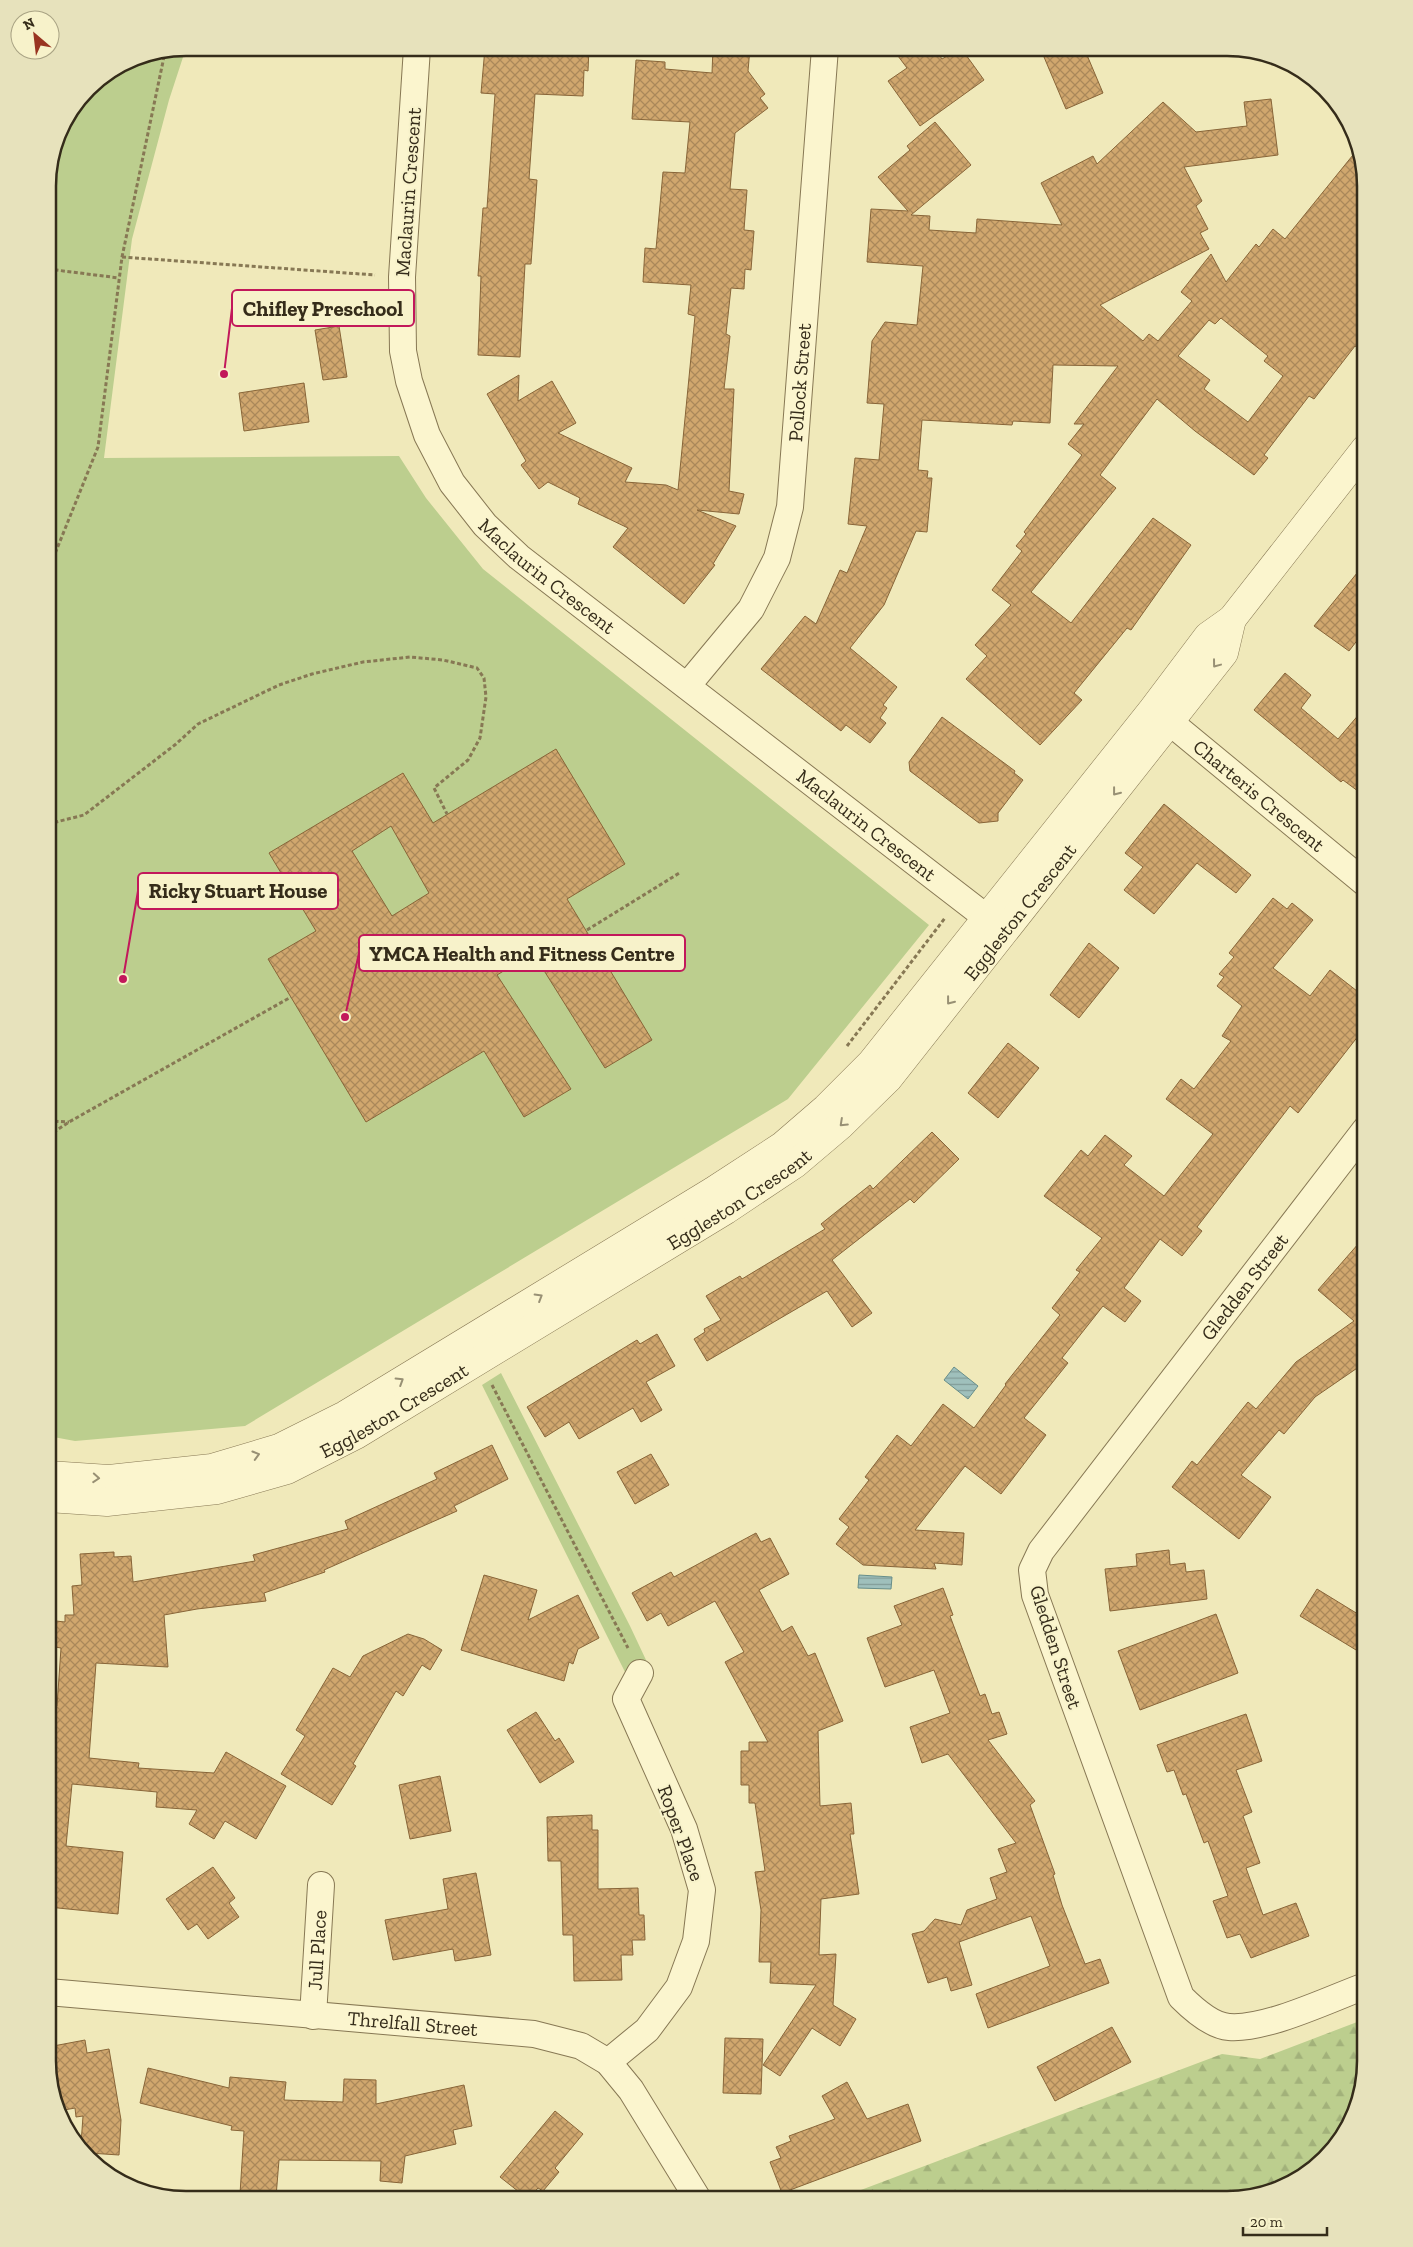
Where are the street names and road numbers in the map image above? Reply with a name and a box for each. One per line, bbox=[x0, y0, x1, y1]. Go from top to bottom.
street label: Maclaurin Crescent bbox=[390, 106, 426, 277]
street label: Pollock Street bbox=[783, 321, 816, 443]
street label: Maclaurin Crescent bbox=[474, 513, 621, 639]
street label: Charteris Crescent bbox=[1188, 734, 1330, 857]
street label: Maclaurin Crescent bbox=[792, 764, 941, 887]
street label: Eggleston Crescent bbox=[958, 838, 1082, 985]
street label: Eggleston Crescent bbox=[663, 1143, 817, 1255]
street label: Gledden Street bbox=[1196, 1228, 1293, 1345]
street label: Eggleston Crescent bbox=[316, 1357, 473, 1463]
street label: Gledden Street bbox=[1025, 1582, 1087, 1712]
street label: Roper Place bbox=[653, 1782, 709, 1884]
street label: Jull Place bbox=[303, 1909, 331, 1991]
street label: Threlfall Street bbox=[346, 2006, 479, 2041]

